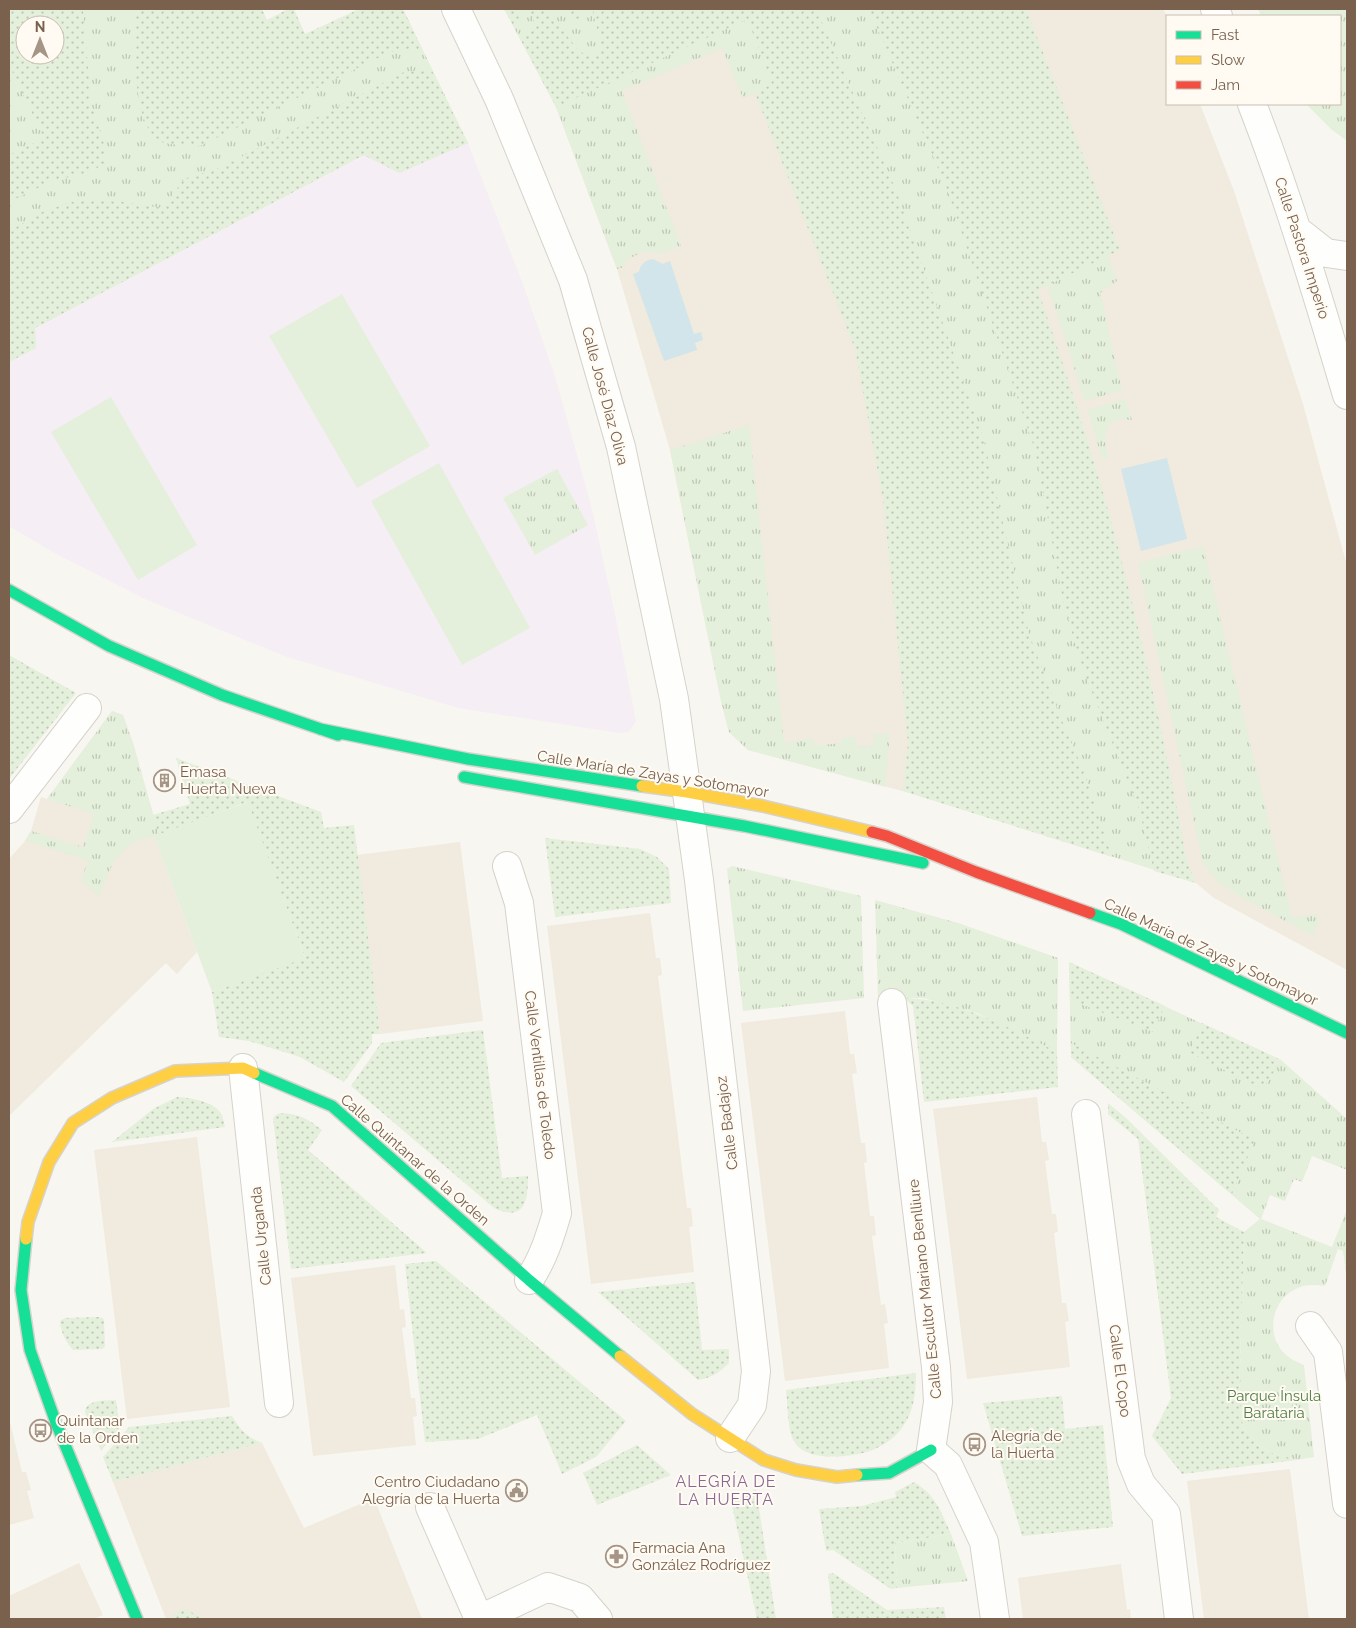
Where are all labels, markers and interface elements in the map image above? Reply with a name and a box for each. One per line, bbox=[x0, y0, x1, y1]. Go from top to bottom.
north arrow bbox=[15, 15, 65, 65]
legend bbox=[1166, 15, 1341, 105]
text: N bbox=[35, 19, 45, 35]
text: Fast bbox=[1211, 26, 1239, 44]
text: Slow bbox=[1211, 51, 1245, 69]
text: Jam bbox=[1211, 76, 1240, 94]
street label: Calle Pastora Imperio bbox=[1271, 175, 1333, 321]
street label: Calle José Díaz Oliva bbox=[578, 325, 632, 467]
street label: Calle María de Zayas y Sotomayor bbox=[536, 747, 771, 801]
place label: Emasa Huerta Nueva bbox=[180, 763, 276, 798]
building icon: Emasa Huerta Nueva bbox=[152, 769, 176, 793]
street label: Calle María de Zayas y Sotomayor bbox=[1101, 894, 1322, 1010]
street label: Calle Ventillas de Toledo bbox=[521, 989, 559, 1161]
street label: Calle Badajoz bbox=[712, 1075, 742, 1171]
street label: Calle Quintanar de la Orden bbox=[337, 1090, 493, 1230]
street label: Calle Escultor Mariano Benlliure bbox=[905, 1178, 945, 1400]
street label: Calle Urganda bbox=[247, 1186, 275, 1286]
street label: Calle El Copo bbox=[1105, 1324, 1135, 1418]
park label: Parque Ínsula Barataria bbox=[1227, 1387, 1321, 1422]
place label: Quintanar de la Orden bbox=[57, 1412, 138, 1447]
bus stop icon: Quintanar de la Orden bbox=[29, 1418, 53, 1442]
place label: Alegría de la Huerta bbox=[991, 1427, 1062, 1462]
bus stop icon: Alegría de la Huerta bbox=[963, 1433, 987, 1457]
district label: ALEGRÍA DE LA HUERTA bbox=[675, 1471, 777, 1509]
place label: Centro Ciudadano Alegría de la Huerta bbox=[362, 1473, 500, 1508]
public building icon: Centro Ciudadano Alegría de la Huerta bbox=[504, 1479, 528, 1503]
place label: Farmacia Ana González Rodríguez bbox=[632, 1539, 771, 1574]
pharmacy icon: Farmacia Ana González Rodríguez bbox=[604, 1545, 628, 1569]

